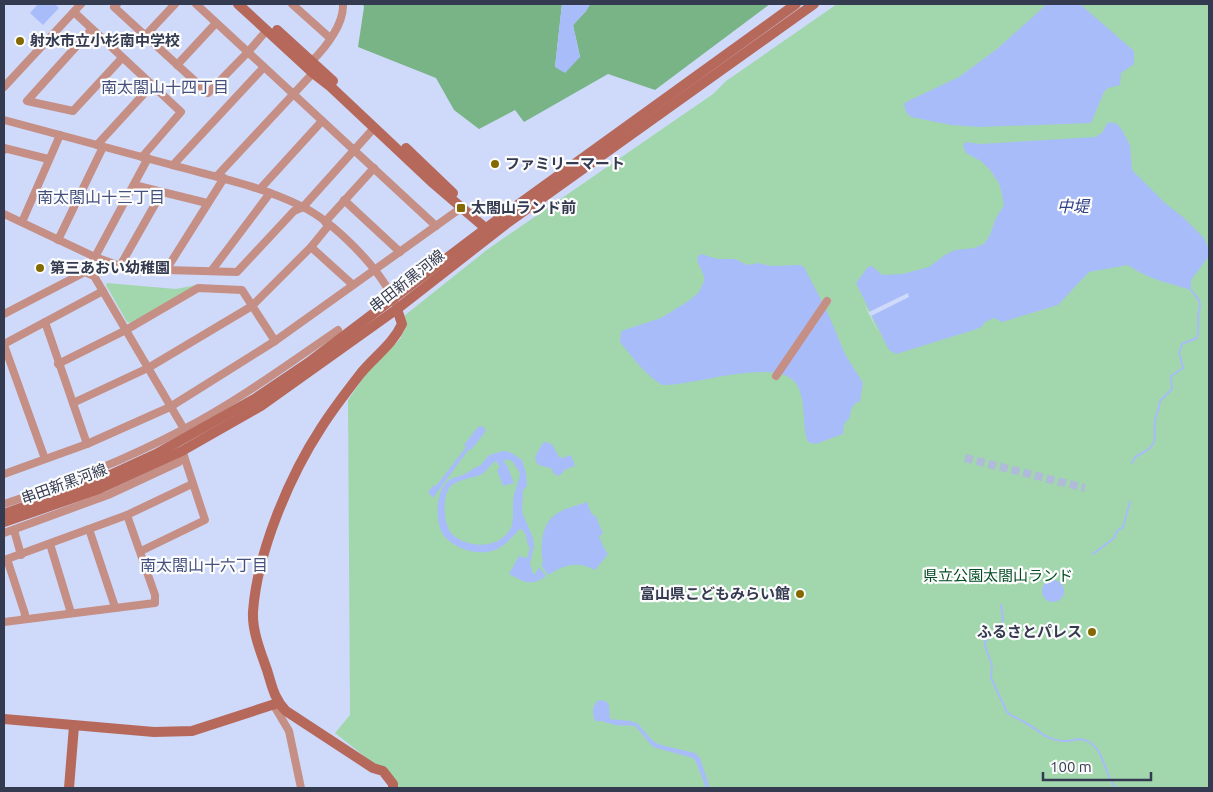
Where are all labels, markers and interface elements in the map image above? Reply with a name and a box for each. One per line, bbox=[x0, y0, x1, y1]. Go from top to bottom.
place label: 射水市立小杉南中学校 bbox=[30, 32, 180, 49]
marker: 射水市立小杉南中学校 bbox=[14, 35, 26, 47]
district label: 南太閤山十四丁目 bbox=[101, 78, 229, 96]
place label: ファミリーマート bbox=[505, 155, 625, 172]
marker: ファミリーマート bbox=[489, 158, 501, 170]
district label: 南太閤山十三丁目 bbox=[37, 188, 165, 206]
water label: 中堤 bbox=[1057, 197, 1091, 215]
place label: 太閤山ランド前 bbox=[471, 199, 576, 216]
marker: 太閤山ランド前 bbox=[455, 202, 467, 214]
street label: 串田新黒河線 bbox=[366, 246, 447, 315]
place label: 第三あおい幼稚園 bbox=[50, 259, 170, 276]
marker: 第三あおい幼稚園 bbox=[34, 262, 46, 274]
street label: 串田新黒河線 bbox=[19, 460, 109, 507]
district label: 南太閤山十六丁目 bbox=[140, 556, 268, 574]
park label: 県立公園太閤山ランド bbox=[923, 567, 1073, 584]
place label: 富山県こどもみらい館 bbox=[640, 585, 790, 602]
marker: 富山県こどもみらい館 bbox=[794, 588, 806, 600]
place label: ふるさとパレス bbox=[977, 623, 1082, 640]
marker: ふるさとパレス bbox=[1086, 626, 1098, 638]
scale bar bbox=[1043, 750, 1150, 782]
text: 100 m bbox=[1050, 758, 1092, 775]

